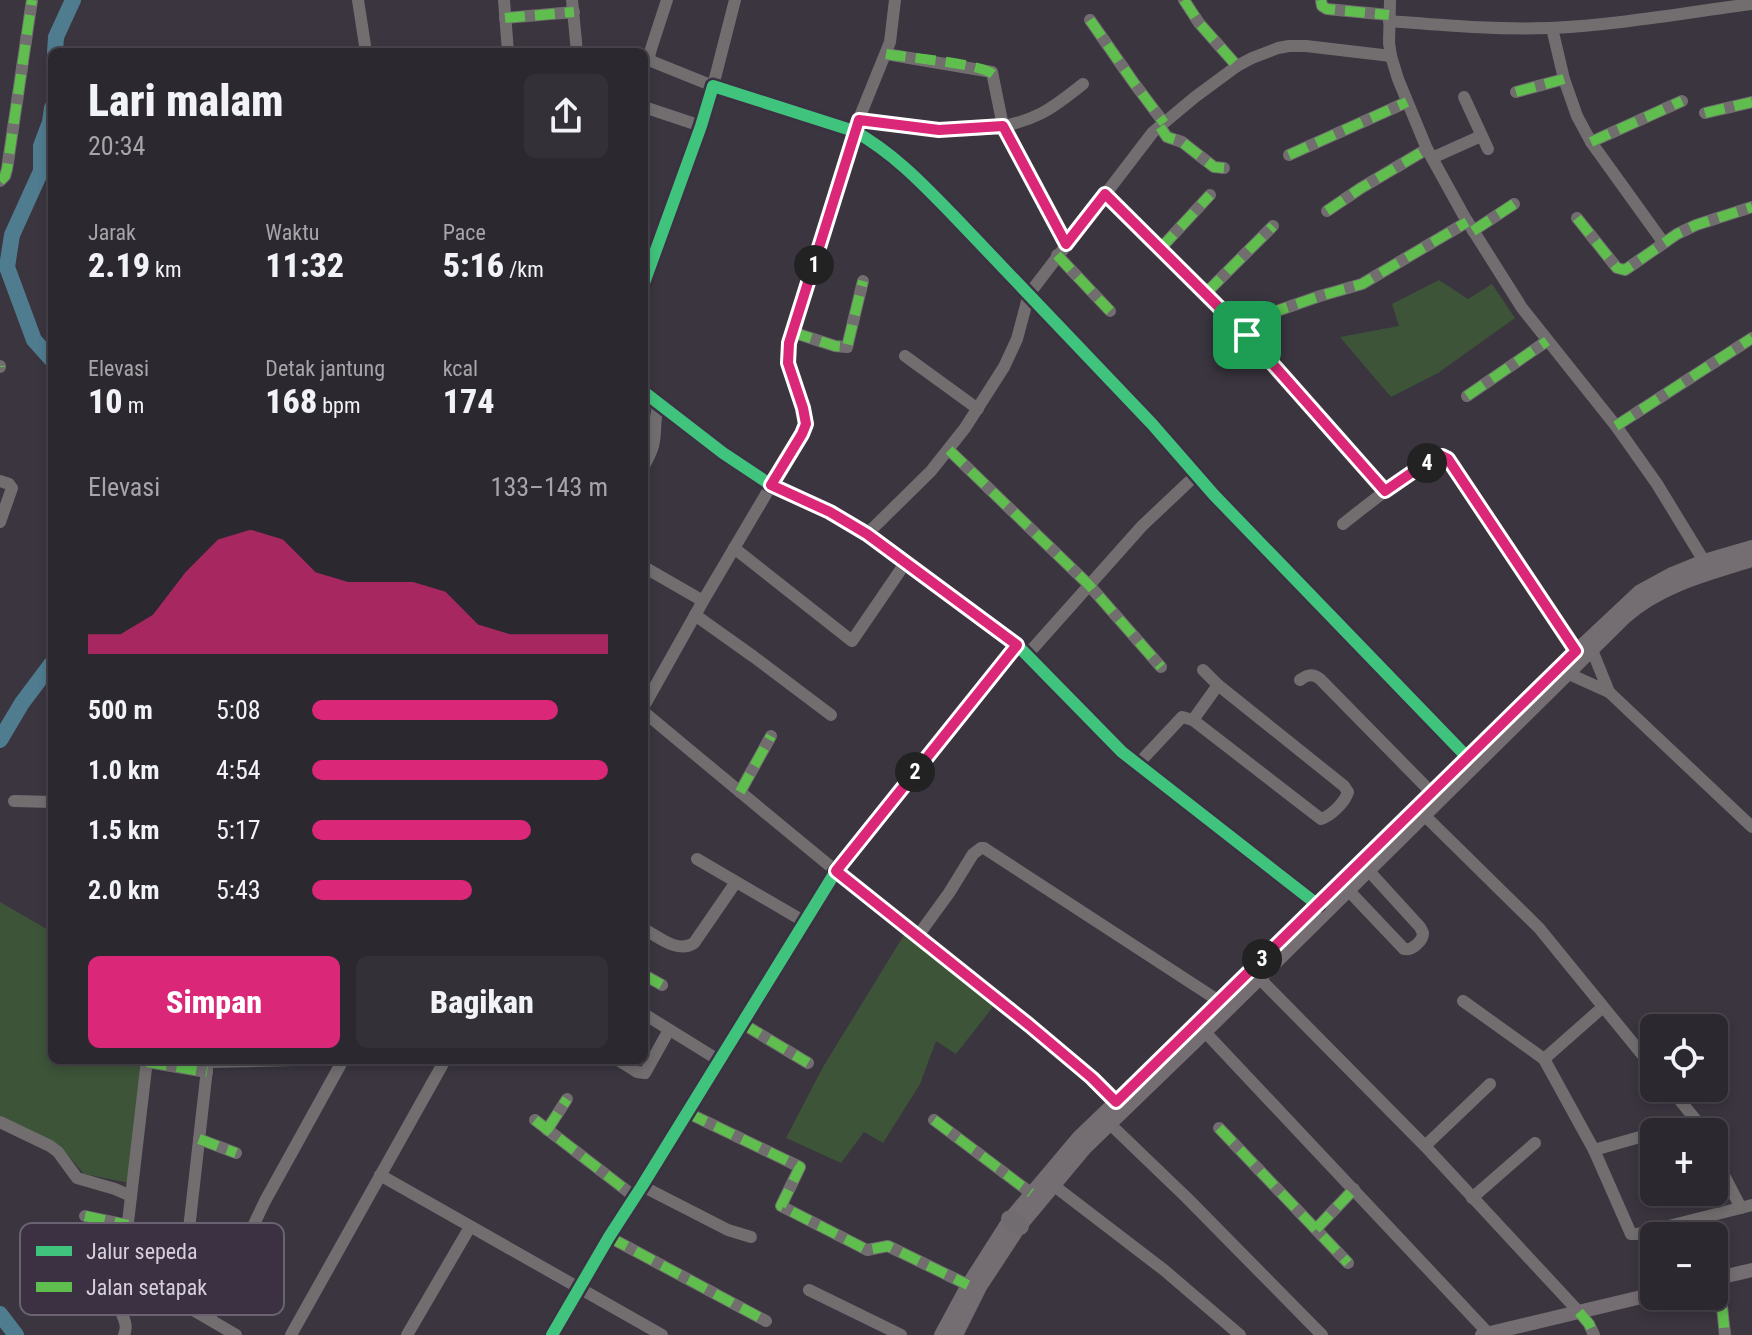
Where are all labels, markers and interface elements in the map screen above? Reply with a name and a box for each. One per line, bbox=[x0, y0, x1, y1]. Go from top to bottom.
button: share bbox=[524, 74, 608, 158]
text: Lari malam bbox=[88, 75, 284, 127]
text: 20:34 bbox=[88, 131, 145, 161]
text: Jarak bbox=[88, 220, 136, 245]
text: Waktu bbox=[265, 220, 319, 245]
text: Pace bbox=[443, 220, 486, 245]
text: 2.19 bbox=[88, 245, 150, 285]
text: 11:32 bbox=[265, 245, 344, 285]
text: 5:16 bbox=[443, 245, 504, 285]
pin: 1 bbox=[794, 245, 834, 285]
text: 1 bbox=[808, 252, 820, 277]
text: km bbox=[150, 257, 181, 282]
text: /km bbox=[504, 257, 544, 282]
pin bbox=[1213, 301, 1281, 369]
icon: arrive bbox=[1225, 313, 1269, 357]
text: Elevasi bbox=[88, 356, 149, 381]
text: Detak jantung bbox=[265, 356, 385, 381]
text: kcal bbox=[443, 356, 478, 381]
text: 10 bbox=[88, 381, 123, 421]
text: 168 bbox=[265, 381, 317, 421]
text: 174 bbox=[443, 381, 495, 421]
text: m bbox=[123, 393, 144, 418]
text: bpm bbox=[317, 393, 361, 418]
pin: 4 bbox=[1407, 443, 1447, 483]
text: 4 bbox=[1421, 450, 1433, 475]
text: Elevasi bbox=[88, 472, 160, 502]
text: 133–143 m bbox=[491, 472, 608, 502]
text: 500 m bbox=[88, 695, 153, 725]
text: 5:08 bbox=[216, 695, 261, 725]
pin: 2 bbox=[895, 752, 935, 792]
text: 1.0 km bbox=[88, 755, 160, 785]
text: 4:54 bbox=[216, 755, 261, 785]
text: 2 bbox=[909, 759, 921, 784]
text: 1.5 km bbox=[88, 815, 160, 845]
text: 5:17 bbox=[216, 815, 261, 845]
text: 2.0 km bbox=[88, 875, 160, 905]
text: 5:43 bbox=[216, 875, 261, 905]
pin: 3 bbox=[1242, 939, 1282, 979]
text: 3 bbox=[1256, 946, 1268, 971]
button: Simpan bbox=[88, 956, 340, 1048]
button: Bagikan bbox=[356, 956, 608, 1048]
map controls bbox=[1640, 1014, 1728, 1310]
button: locate bbox=[1640, 1014, 1728, 1102]
button: + bbox=[1640, 1118, 1728, 1206]
button: − bbox=[1640, 1222, 1728, 1310]
legend bbox=[20, 1223, 284, 1315]
text: Jalur sepeda bbox=[86, 1239, 198, 1264]
text: Jalan setapak bbox=[86, 1275, 207, 1300]

